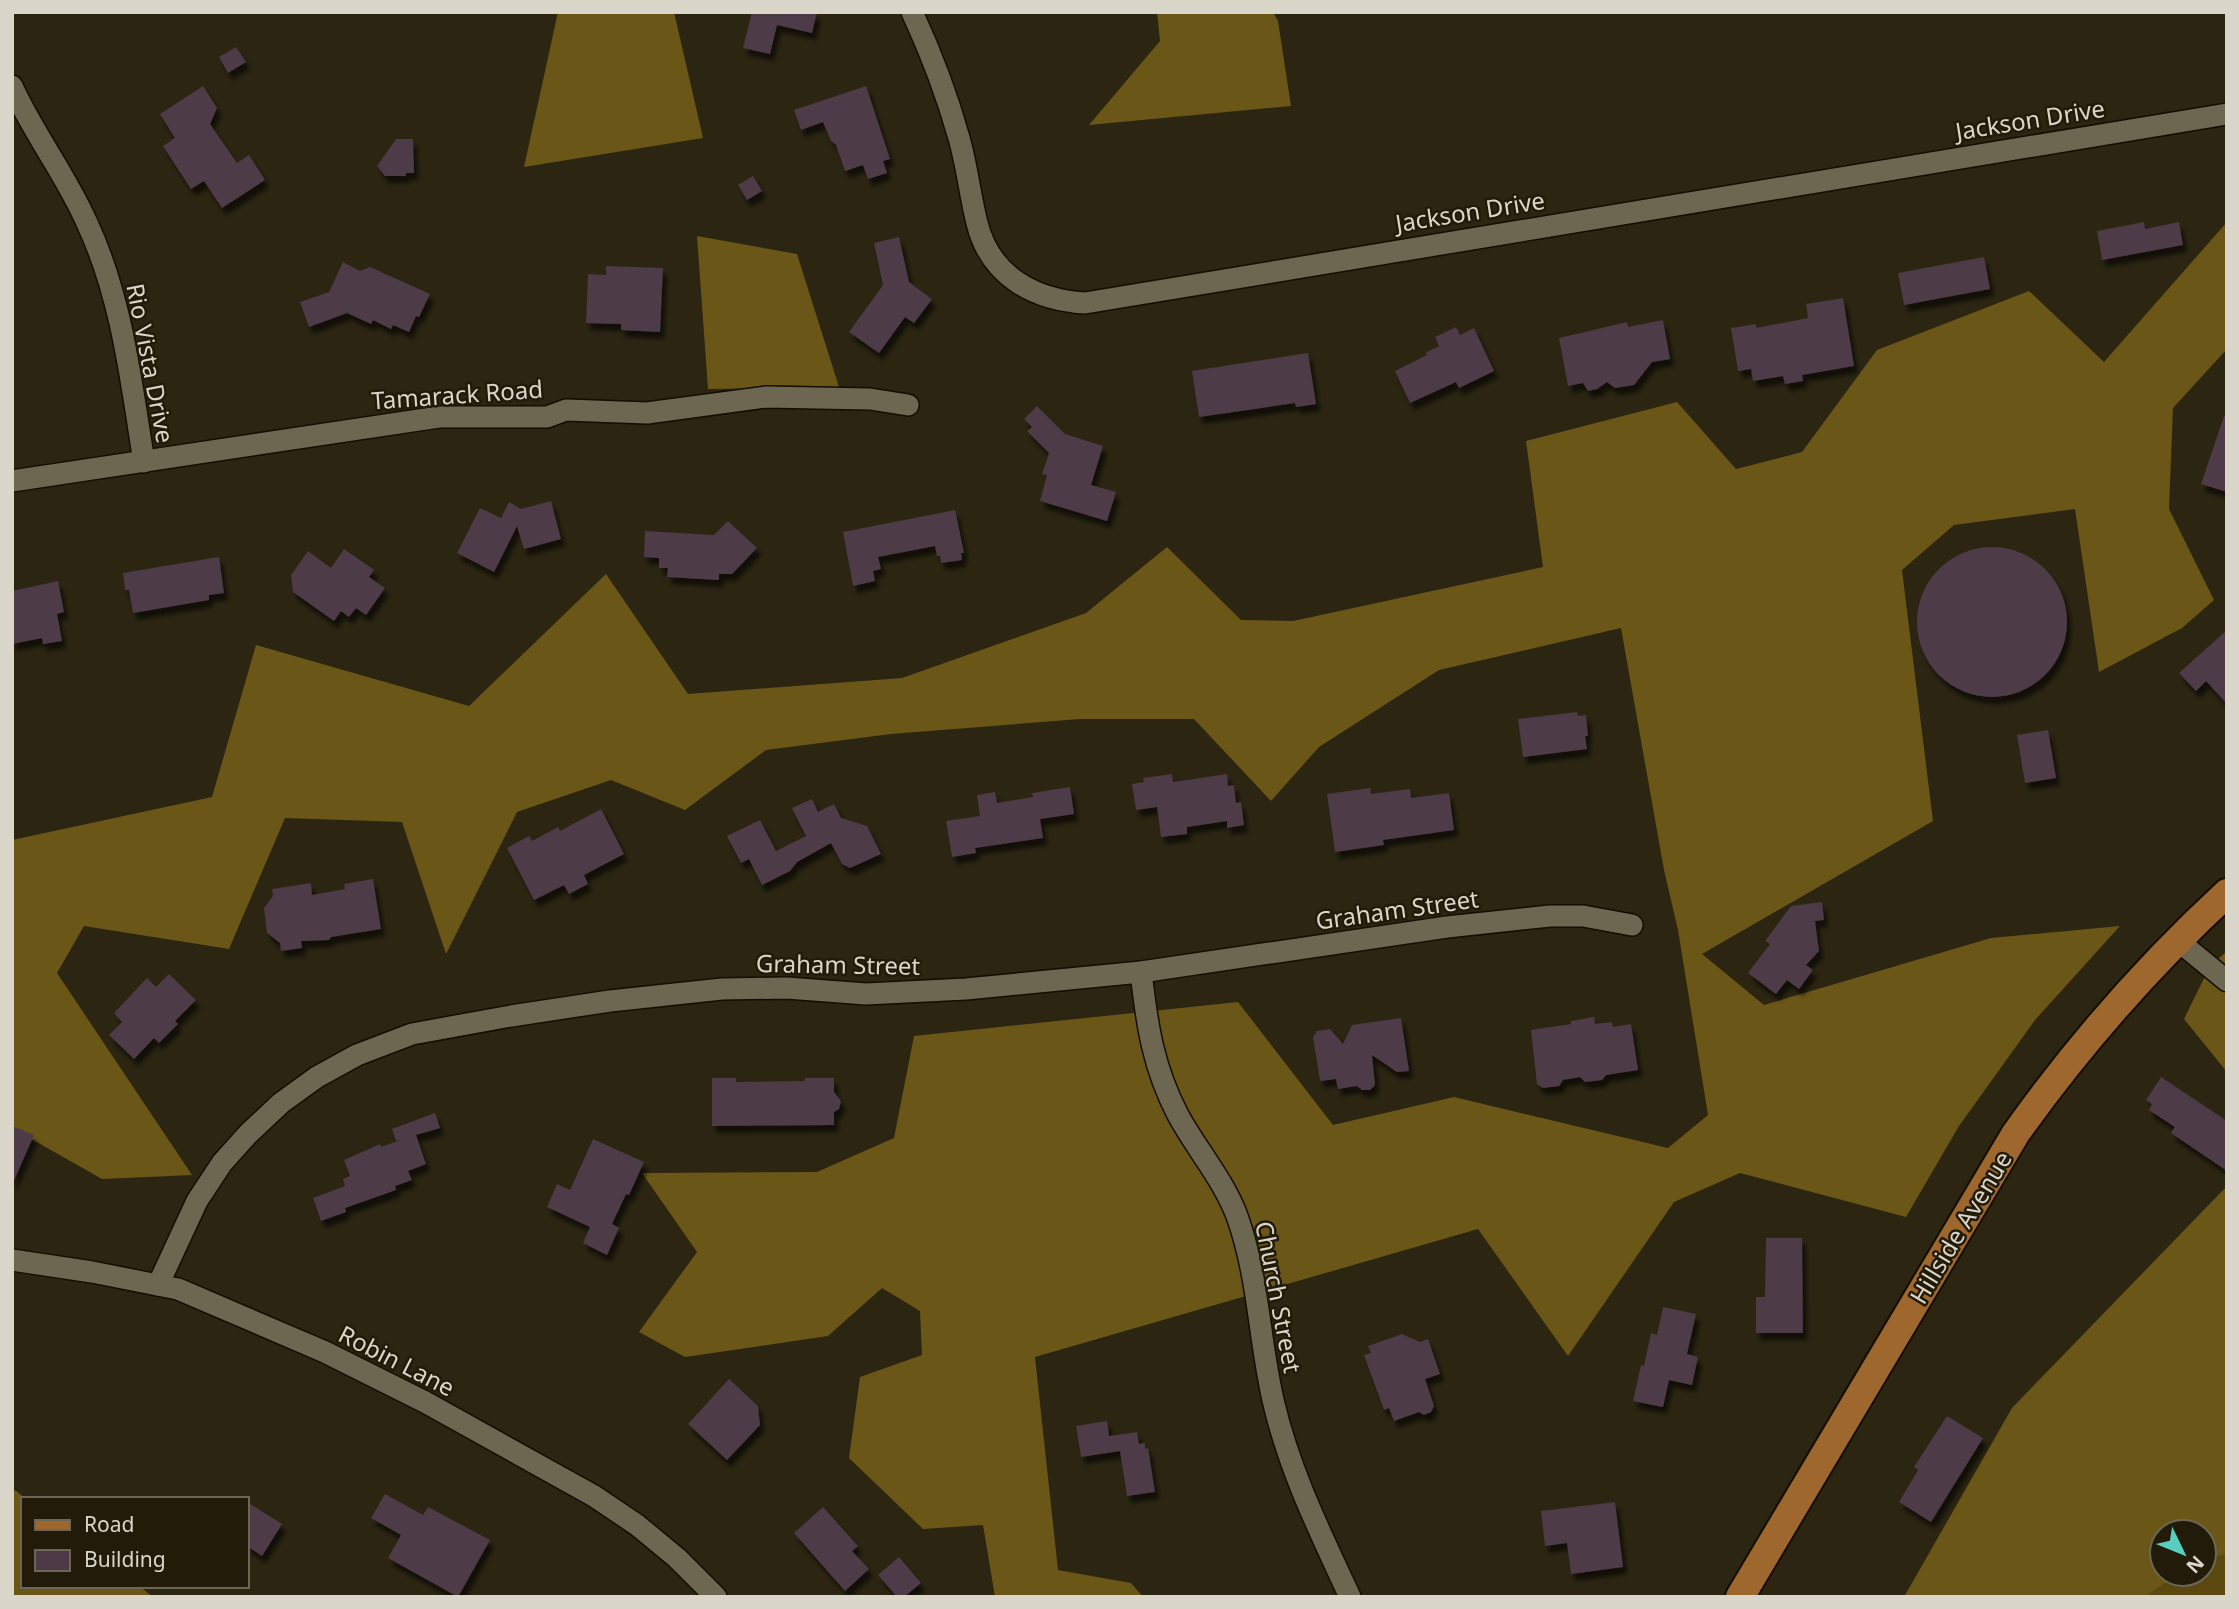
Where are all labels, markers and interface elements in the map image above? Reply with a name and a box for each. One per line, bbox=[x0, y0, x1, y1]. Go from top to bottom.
street label: Jackson Drive bbox=[1951, 91, 2107, 147]
street label: Jackson Drive bbox=[1391, 183, 1547, 239]
street label: Rio Vista Drive bbox=[119, 280, 183, 446]
street label: Tamarack Road bbox=[370, 372, 544, 416]
street label: Graham Street bbox=[1313, 881, 1481, 937]
street label: Graham Street bbox=[756, 946, 921, 982]
street label: Hillside Avenue bbox=[1901, 1144, 2019, 1310]
street label: Church Street bbox=[1248, 1218, 1310, 1376]
street label: Robin Lane bbox=[333, 1317, 461, 1403]
legend bbox=[21, 1497, 248, 1588]
text: Road bbox=[84, 1510, 134, 1538]
north arrow bbox=[2148, 1518, 2218, 1588]
text: Building bbox=[84, 1545, 166, 1573]
text: N bbox=[2181, 1550, 2210, 1579]

